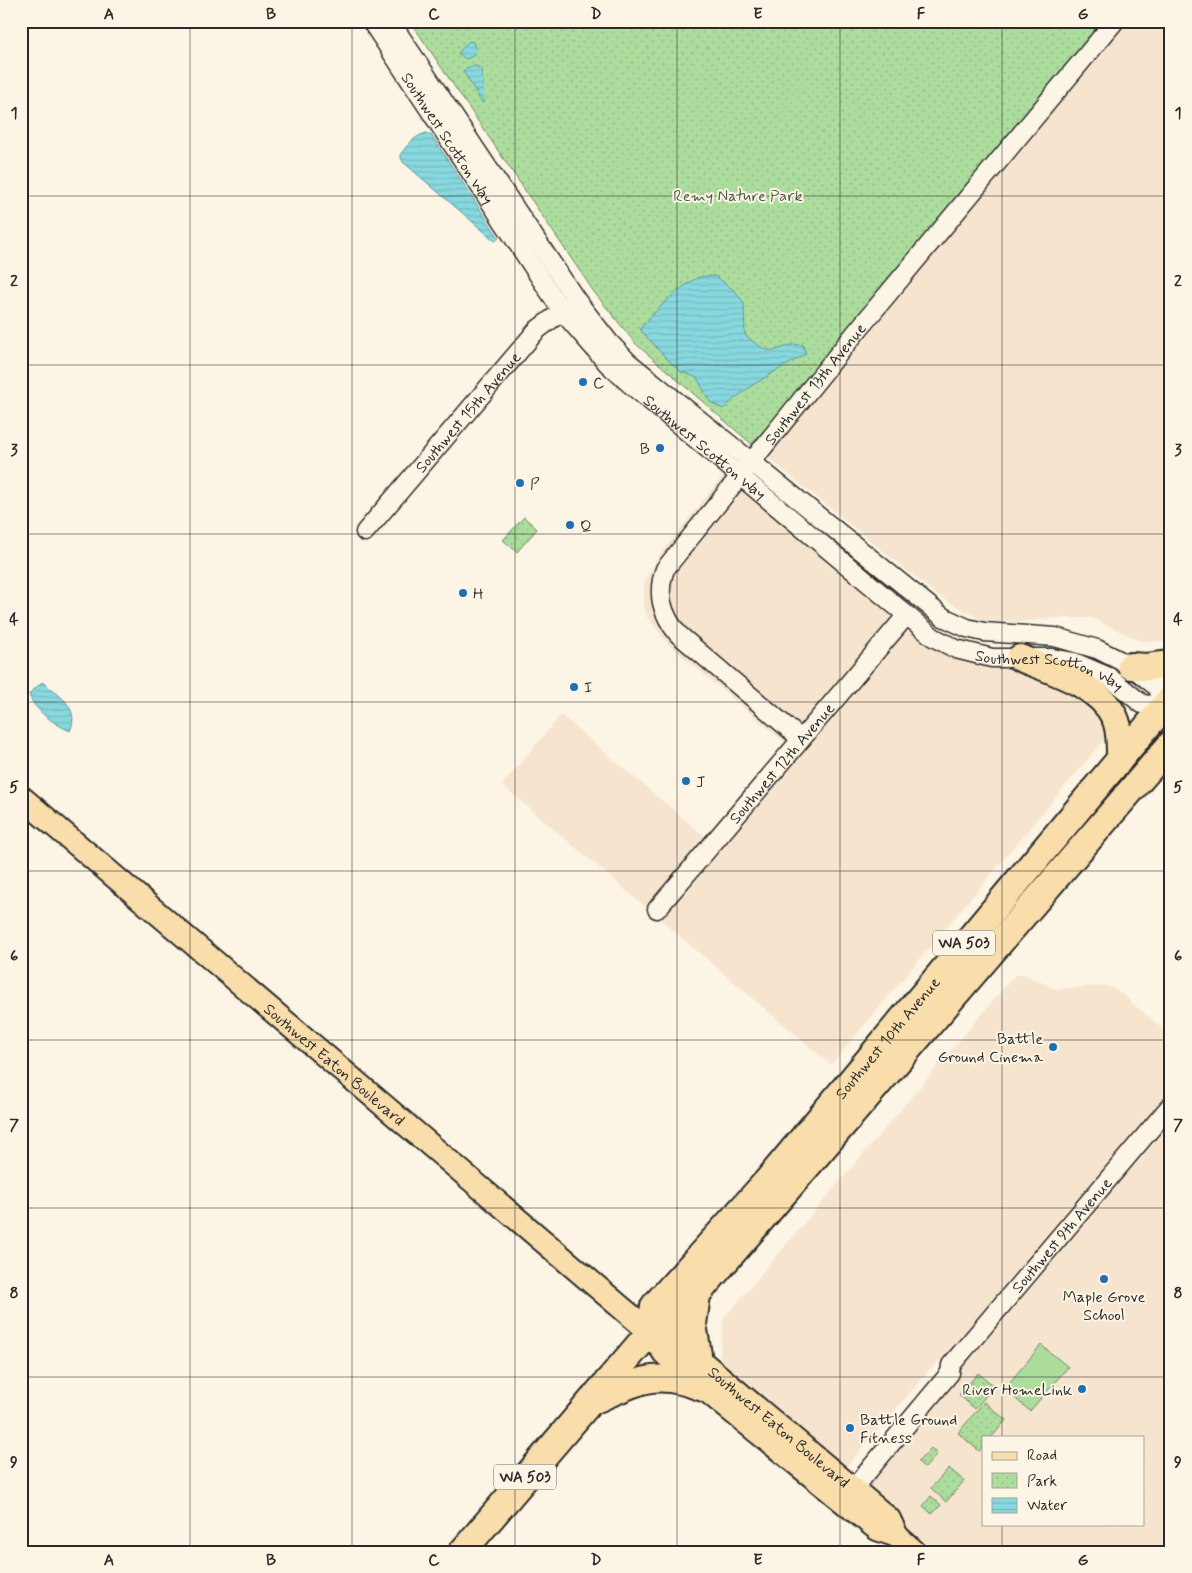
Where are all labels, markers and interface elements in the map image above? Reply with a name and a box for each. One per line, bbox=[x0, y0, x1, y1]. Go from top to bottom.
text: A bbox=[104, 4, 114, 25]
text: B bbox=[266, 4, 276, 25]
text: C bbox=[428, 4, 440, 25]
text: D bbox=[590, 4, 602, 25]
text: E bbox=[753, 4, 763, 25]
text: F bbox=[917, 4, 926, 25]
text: G bbox=[1078, 4, 1089, 25]
street label: Southwest Scotton Way bbox=[396, 69, 498, 209]
text: 1 bbox=[10, 103, 18, 124]
text: 1 bbox=[1174, 103, 1182, 124]
park label: Remy Nature Park bbox=[673, 186, 803, 207]
text: 2 bbox=[10, 271, 18, 292]
text: 2 bbox=[1174, 271, 1182, 292]
street label: Southwest 13th Avenue bbox=[760, 319, 872, 450]
street label: Southwest 15th Avenue bbox=[411, 348, 526, 478]
place label: C bbox=[593, 373, 604, 394]
marker: C bbox=[577, 376, 589, 388]
street label: Southwest Scotton Way bbox=[638, 390, 770, 505]
place label: B bbox=[640, 439, 650, 460]
text: 3 bbox=[10, 440, 18, 461]
text: 3 bbox=[1174, 440, 1182, 461]
marker: B bbox=[654, 442, 666, 454]
place label: P bbox=[530, 474, 540, 495]
marker: P bbox=[514, 477, 526, 489]
place label: Q bbox=[580, 516, 592, 537]
marker: Q bbox=[564, 519, 576, 531]
place label: H bbox=[473, 584, 483, 605]
marker: H bbox=[457, 587, 469, 599]
text: 4 bbox=[9, 609, 19, 630]
text: 4 bbox=[1173, 609, 1183, 630]
street label: Southwest Scotton Way bbox=[973, 645, 1128, 697]
place label: I bbox=[584, 678, 592, 699]
marker: I bbox=[568, 681, 580, 693]
street label: Southwest 12th Avenue bbox=[725, 699, 840, 829]
place label: J bbox=[696, 772, 705, 793]
marker: J bbox=[680, 775, 692, 787]
text: 5 bbox=[9, 777, 19, 798]
text: 5 bbox=[1173, 777, 1183, 798]
road number: WA 503 bbox=[933, 930, 995, 956]
text: 6 bbox=[10, 946, 18, 967]
text: 6 bbox=[1174, 946, 1182, 967]
street label: Southwest 10th Avenue bbox=[831, 973, 946, 1104]
street label: Southwest Eaton Boulevard bbox=[259, 999, 409, 1131]
place label: Battle Ground Cinema bbox=[938, 1029, 1043, 1068]
marker: Battle Ground Cinema bbox=[1047, 1041, 1059, 1053]
text: 7 bbox=[9, 1115, 19, 1136]
text: 7 bbox=[1173, 1115, 1183, 1136]
street label: Southwest 9th Avenue bbox=[1008, 1173, 1117, 1298]
marker: Maple Grove School bbox=[1098, 1273, 1110, 1285]
text: 8 bbox=[9, 1283, 19, 1304]
text: 8 bbox=[1173, 1283, 1183, 1304]
place label: Maple Grove School bbox=[1063, 1287, 1145, 1326]
street label: Southwest Eaton Boulevard bbox=[703, 1362, 853, 1493]
place label: River HomeLink bbox=[962, 1380, 1072, 1401]
marker: River HomeLink bbox=[1076, 1383, 1088, 1395]
place label: Battle Ground Fitness bbox=[860, 1410, 957, 1449]
marker: Battle Ground Fitness bbox=[844, 1422, 856, 1434]
legend bbox=[982, 1436, 1144, 1526]
text: Road bbox=[1027, 1446, 1057, 1466]
text: 9 bbox=[10, 1452, 18, 1473]
text: 9 bbox=[1174, 1452, 1182, 1473]
road number: WA 503 bbox=[494, 1464, 556, 1490]
text: Park bbox=[1027, 1472, 1057, 1492]
text: Water bbox=[1027, 1496, 1067, 1516]
text: A bbox=[104, 1550, 114, 1571]
text: B bbox=[266, 1550, 276, 1571]
text: C bbox=[428, 1550, 440, 1571]
text: D bbox=[590, 1550, 602, 1571]
text: E bbox=[753, 1550, 763, 1571]
text: F bbox=[917, 1550, 926, 1571]
text: G bbox=[1078, 1550, 1089, 1571]

